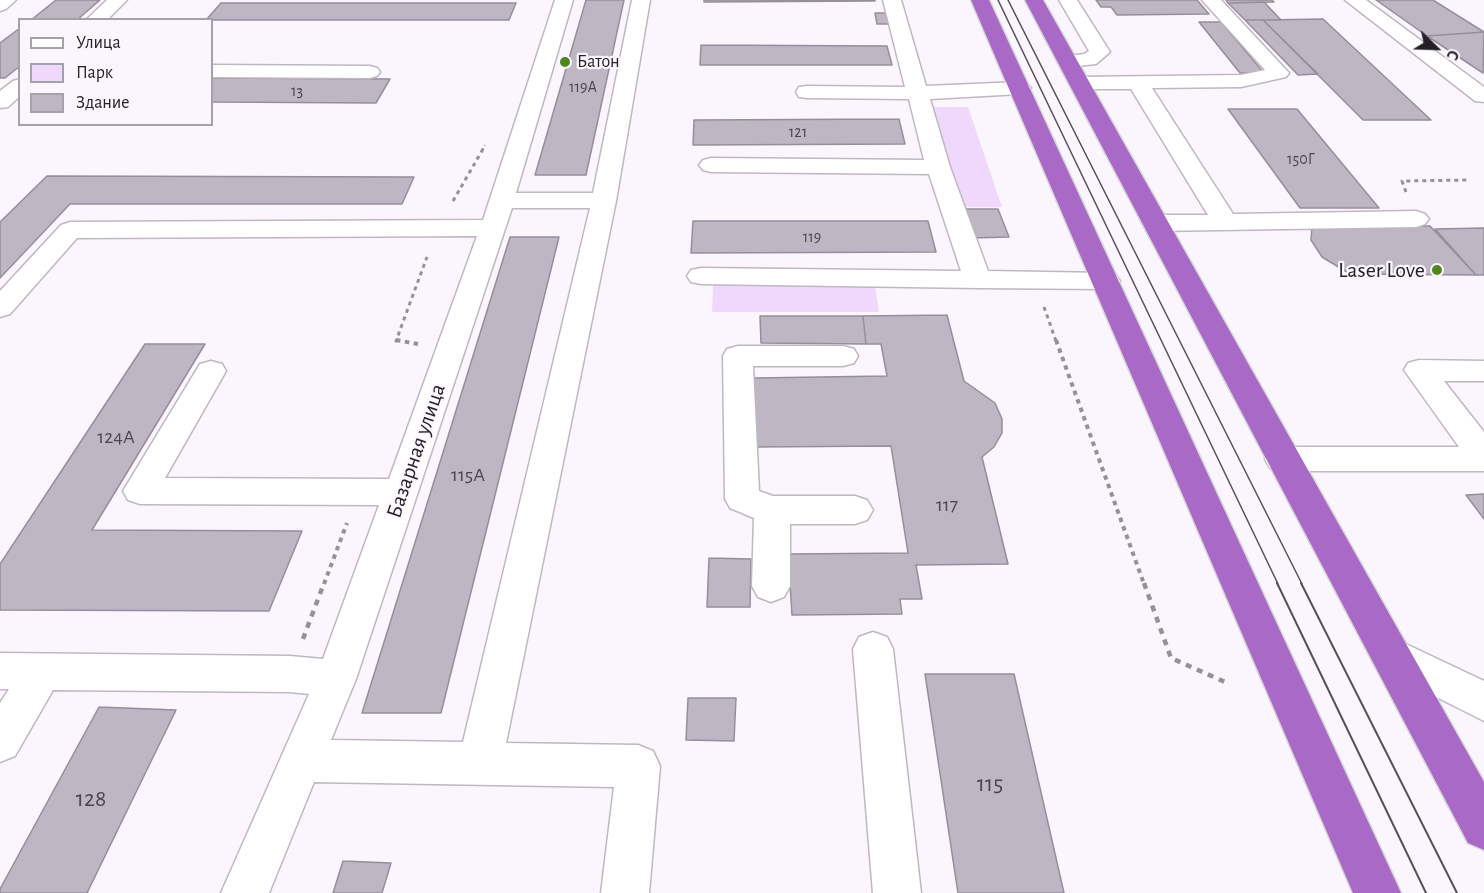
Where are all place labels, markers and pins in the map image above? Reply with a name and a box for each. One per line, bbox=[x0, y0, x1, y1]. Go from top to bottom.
place label: Батон bbox=[577, 51, 620, 73]
marker: Батон bbox=[558, 55, 572, 69]
place label: Laser Love bbox=[1338, 257, 1425, 283]
marker: Laser Love bbox=[1430, 263, 1444, 277]

